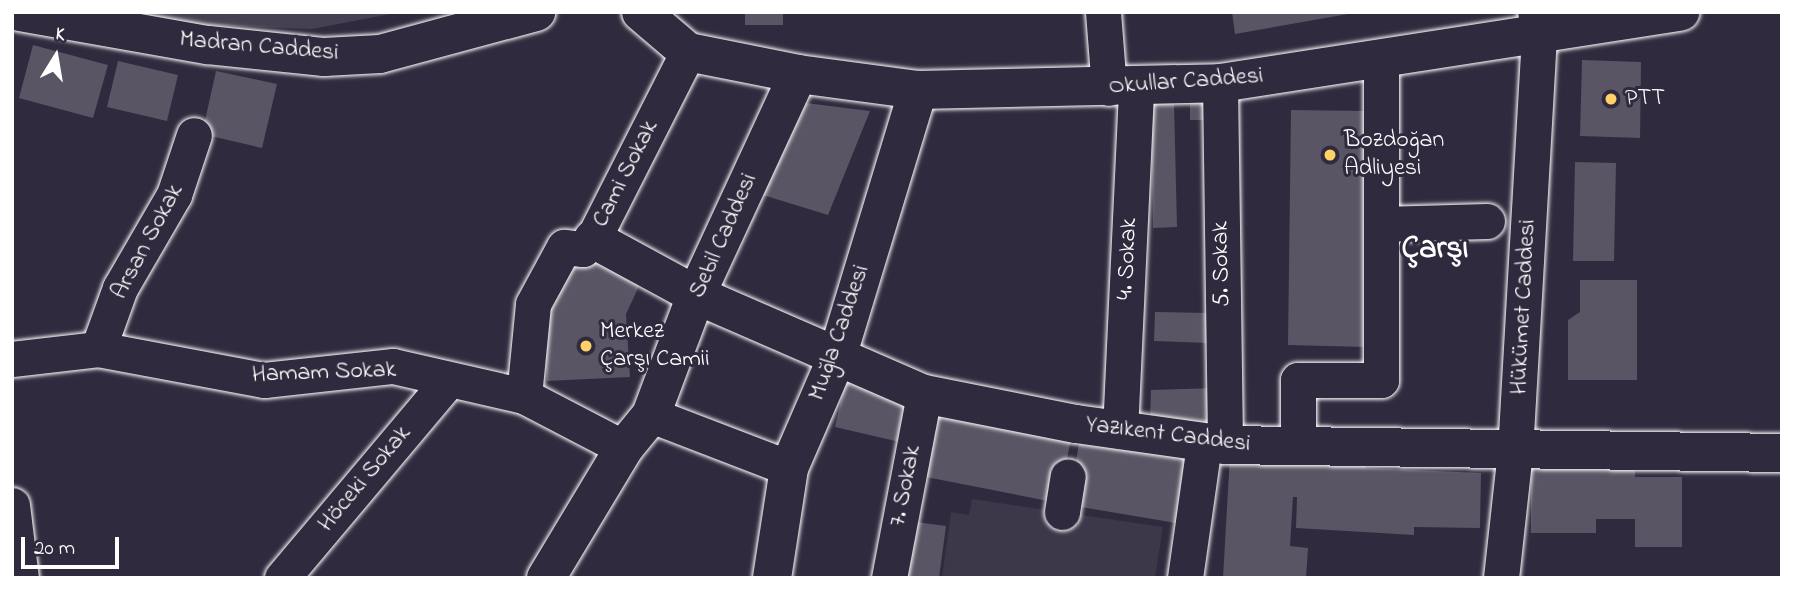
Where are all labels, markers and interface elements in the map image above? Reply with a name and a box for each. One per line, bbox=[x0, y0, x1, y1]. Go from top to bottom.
north arrow bbox=[21, 21, 91, 91]
text: K bbox=[53, 21, 67, 49]
street label: Madran Caddesi bbox=[178, 26, 340, 68]
street label: Okullar Caddesi bbox=[1108, 62, 1264, 102]
place label: PTT bbox=[1625, 85, 1665, 113]
marker: PTT bbox=[1603, 91, 1619, 107]
street label: Cami Sokak bbox=[587, 116, 665, 232]
place label: Bozdoğan Adliyesi bbox=[1344, 127, 1444, 183]
marker: Bozdoğan Adliyesi bbox=[1322, 147, 1338, 163]
street label: Sebil Caddesi bbox=[684, 169, 764, 303]
street label: Arsan Sokak bbox=[106, 179, 190, 305]
street label: 4. Sokak bbox=[1111, 217, 1145, 301]
street label: Hükümet Caddesi bbox=[1505, 219, 1543, 395]
street label: 5. Sokak bbox=[1207, 221, 1237, 307]
district label: Çarşı bbox=[1402, 231, 1468, 269]
street label: Muğla Caddesi bbox=[803, 261, 877, 405]
place label: Merkez Çarşı Camii bbox=[600, 318, 710, 374]
marker: Merkez Çarşı Camii bbox=[578, 338, 594, 354]
street label: Hamam Sokak bbox=[251, 356, 397, 390]
street label: Yazıkent Caddesi bbox=[1084, 411, 1252, 459]
street label: Höceki Sokak bbox=[312, 420, 418, 538]
street label: 7. Sokak bbox=[884, 443, 928, 529]
scale bar bbox=[24, 524, 122, 568]
text: 20 m bbox=[34, 534, 75, 564]

